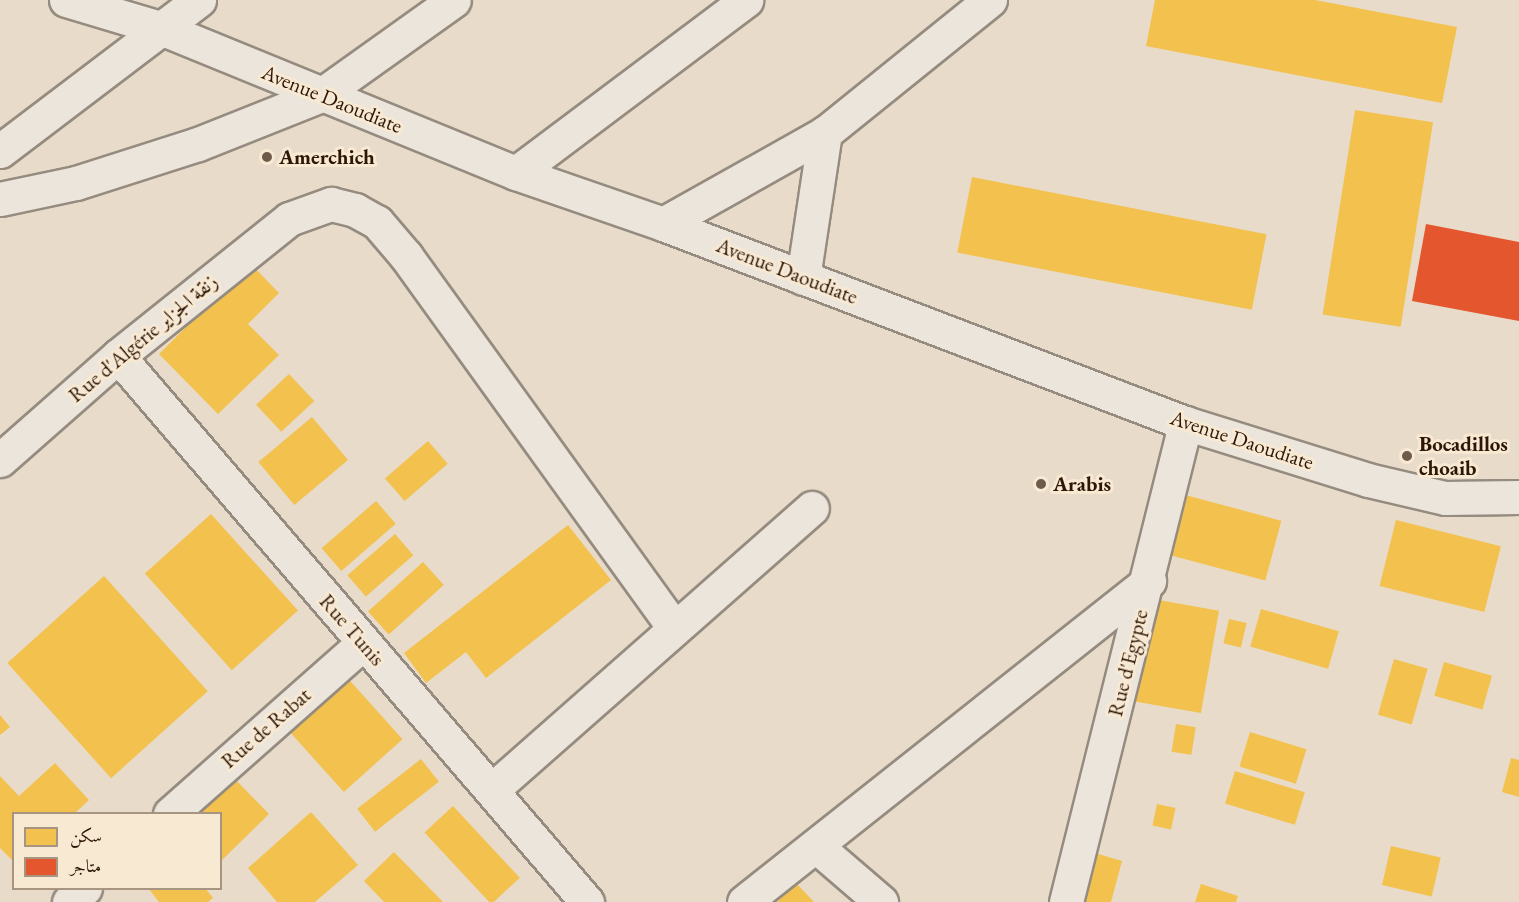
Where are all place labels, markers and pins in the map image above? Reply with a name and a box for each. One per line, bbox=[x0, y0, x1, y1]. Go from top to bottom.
place label: Amerchich bbox=[279, 144, 375, 170]
marker: Amerchich bbox=[260, 150, 274, 164]
place label: Bocadillos choaib bbox=[1419, 431, 1508, 481]
marker: Bocadillos choaib bbox=[1400, 449, 1414, 463]
place label: Arabis bbox=[1053, 471, 1111, 497]
marker: Arabis bbox=[1034, 477, 1048, 491]

